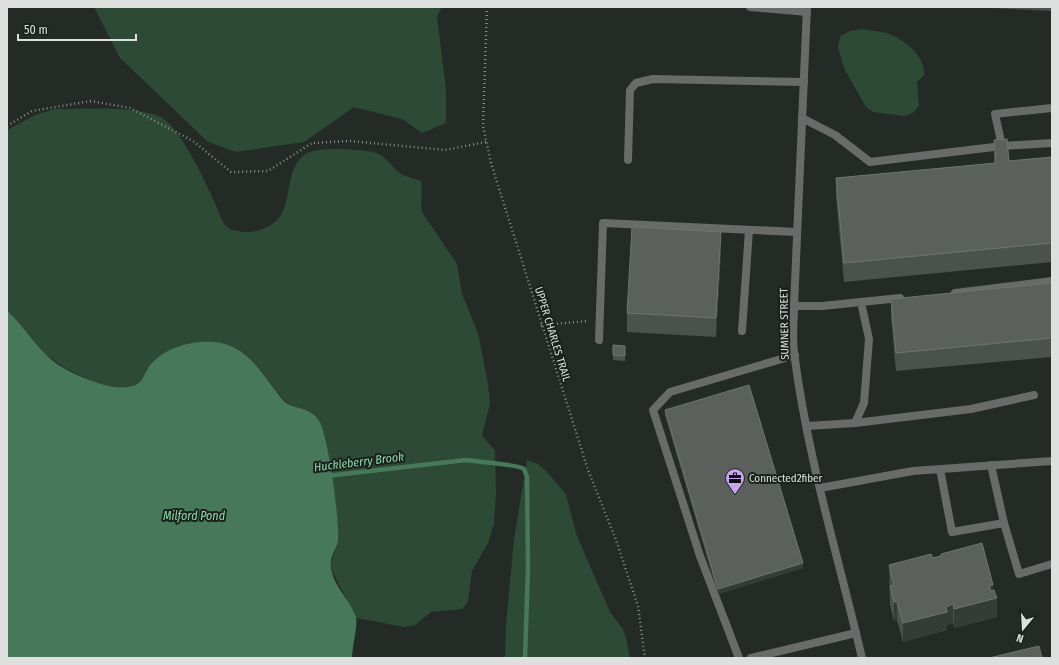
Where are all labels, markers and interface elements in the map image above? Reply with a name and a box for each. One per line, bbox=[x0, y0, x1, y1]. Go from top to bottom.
scale bar bbox=[18, 16, 136, 42]
text: 50 m bbox=[24, 23, 48, 37]
street label: UPPER CHARLES TRAIL bbox=[532, 285, 573, 383]
street label: SUMNER STREET bbox=[777, 287, 792, 360]
water label: Huckleberry Brook bbox=[313, 450, 405, 474]
office icon: Connected2fiber bbox=[724, 467, 746, 495]
place label: Connected2fiber bbox=[749, 472, 823, 485]
water label: Milford Pond bbox=[163, 509, 226, 523]
north arrow bbox=[1003, 609, 1043, 649]
text: N bbox=[1015, 631, 1025, 645]

